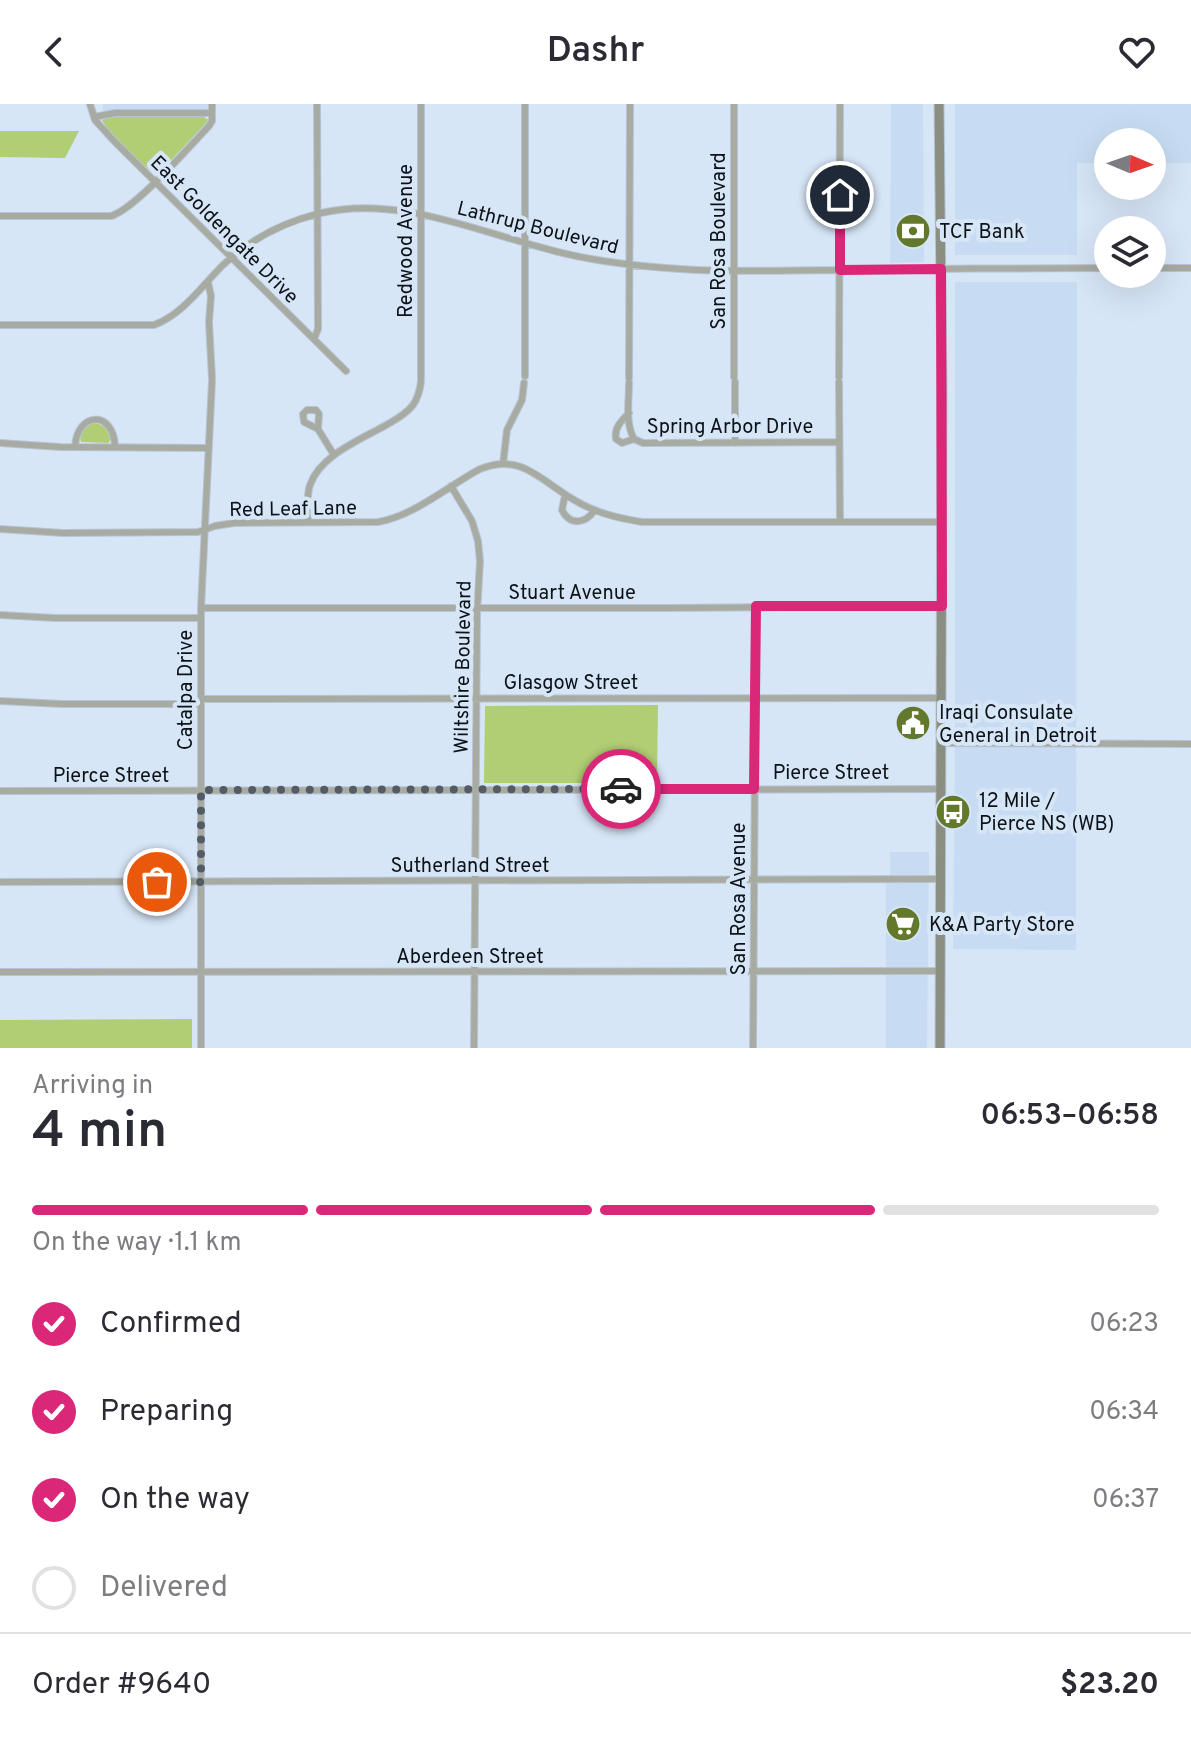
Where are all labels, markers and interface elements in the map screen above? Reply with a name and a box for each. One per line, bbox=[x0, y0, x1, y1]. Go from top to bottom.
text: Dashr bbox=[547, 29, 644, 75]
icon: back bbox=[32, 30, 76, 74]
icon: heart bbox=[1115, 30, 1159, 74]
north arrow bbox=[1094, 128, 1166, 200]
map controls bbox=[1094, 128, 1166, 288]
street label: East Goldengate Drive bbox=[144, 151, 303, 310]
street label: San Rosa Boulevard bbox=[707, 152, 733, 330]
pin bbox=[806, 161, 874, 229]
street label: Redwood Avenue bbox=[394, 164, 420, 318]
icon: home bbox=[818, 173, 862, 217]
street label: Lathrup Boulevard bbox=[454, 196, 621, 262]
bank icon: TCF Bank bbox=[894, 212, 932, 250]
button: layers bbox=[1094, 216, 1166, 288]
place label: TCF Bank bbox=[939, 220, 1025, 246]
street label: Spring Arbor Drive bbox=[647, 415, 813, 441]
street label: Red Leaf Lane bbox=[229, 496, 357, 524]
street label: Wiltshire Boulevard bbox=[449, 580, 479, 754]
street label: Stuart Avenue bbox=[508, 581, 636, 607]
street label: Catalpa Drive bbox=[174, 630, 200, 750]
street label: Glasgow Street bbox=[504, 671, 638, 697]
place label: Iraqi Consulate General in Detroit bbox=[939, 701, 1097, 750]
public building icon: Iraqi Consulate General in Detroit bbox=[894, 704, 932, 742]
courier bbox=[581, 749, 661, 829]
street label: Pierce Street bbox=[773, 761, 889, 787]
street label: Pierce Street bbox=[53, 764, 169, 790]
icon: car bbox=[599, 767, 643, 811]
place label: 12 Mile / Pierce NS (WB) bbox=[979, 789, 1114, 838]
bus stop icon: 12 Mile / Pierce NS (WB) bbox=[934, 793, 972, 831]
street label: San Rosa Avenue bbox=[727, 823, 753, 975]
pin bbox=[123, 848, 191, 916]
street label: Sutherland Street bbox=[390, 854, 550, 880]
icon: bag bbox=[135, 860, 179, 904]
supermarket icon: K&A Party Store bbox=[884, 905, 922, 943]
place label: K&A Party Store bbox=[929, 913, 1074, 939]
street label: Aberdeen Street bbox=[396, 945, 544, 971]
text: Arriving in bbox=[32, 1070, 153, 1103]
text: 06:53–06:58 bbox=[981, 1098, 1159, 1135]
text: 4 min bbox=[32, 1100, 167, 1166]
text: On the way · 1.1 km bbox=[32, 1227, 241, 1260]
icon: check bbox=[32, 1302, 76, 1346]
text: Confirmed bbox=[100, 1306, 242, 1343]
text: 06:23 bbox=[1089, 1308, 1159, 1341]
icon: check bbox=[32, 1390, 76, 1434]
text: Preparing bbox=[100, 1394, 233, 1431]
text: 06:34 bbox=[1089, 1396, 1159, 1429]
icon: check bbox=[32, 1478, 76, 1522]
text: On the way bbox=[100, 1482, 250, 1519]
text: 06:37 bbox=[1092, 1484, 1159, 1517]
text: Delivered bbox=[100, 1570, 228, 1607]
text: Order #9640 bbox=[32, 1667, 211, 1704]
text: $23.20 bbox=[1060, 1667, 1159, 1704]

